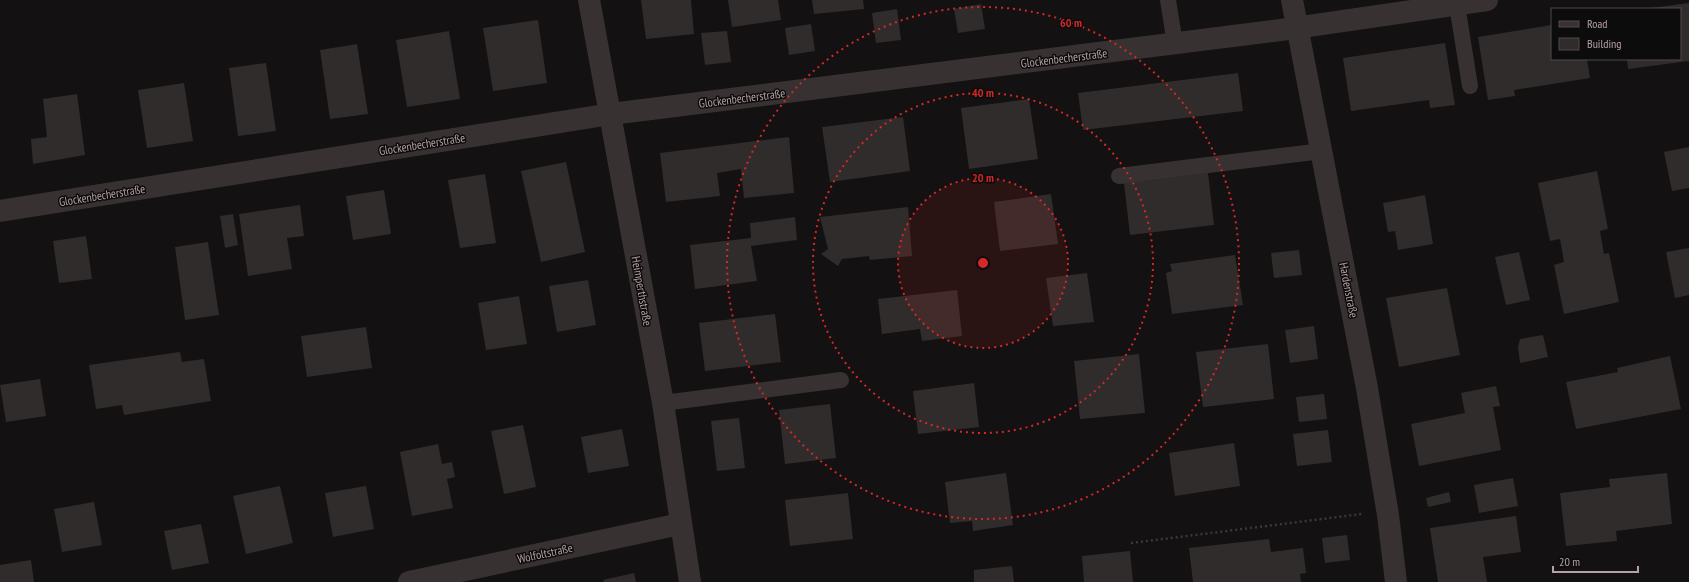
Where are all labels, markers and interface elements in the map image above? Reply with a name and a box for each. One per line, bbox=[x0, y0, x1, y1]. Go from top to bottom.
legend bbox=[1551, 8, 1681, 60]
text: 60 m bbox=[1060, 15, 1082, 30]
text: Road bbox=[1587, 16, 1607, 31]
text: Building bbox=[1587, 36, 1622, 51]
street label: Glockenbecherstraße bbox=[1020, 45, 1108, 71]
street label: Glockenbecherstraße bbox=[698, 85, 786, 111]
text: 40 m bbox=[972, 85, 994, 100]
street label: Glockenbecherstraße bbox=[378, 130, 466, 158]
text: 20 m bbox=[972, 170, 994, 185]
street label: Glockenbecherstraße bbox=[58, 181, 146, 209]
street label: Heimperthstraße bbox=[629, 255, 656, 327]
centre of rings bbox=[976, 256, 990, 270]
street label: Hardenstraße bbox=[1336, 261, 1362, 319]
street label: Wolfoltstraße bbox=[516, 540, 574, 566]
scale bar bbox=[1553, 548, 1638, 574]
text: 20 m bbox=[1559, 554, 1580, 569]

